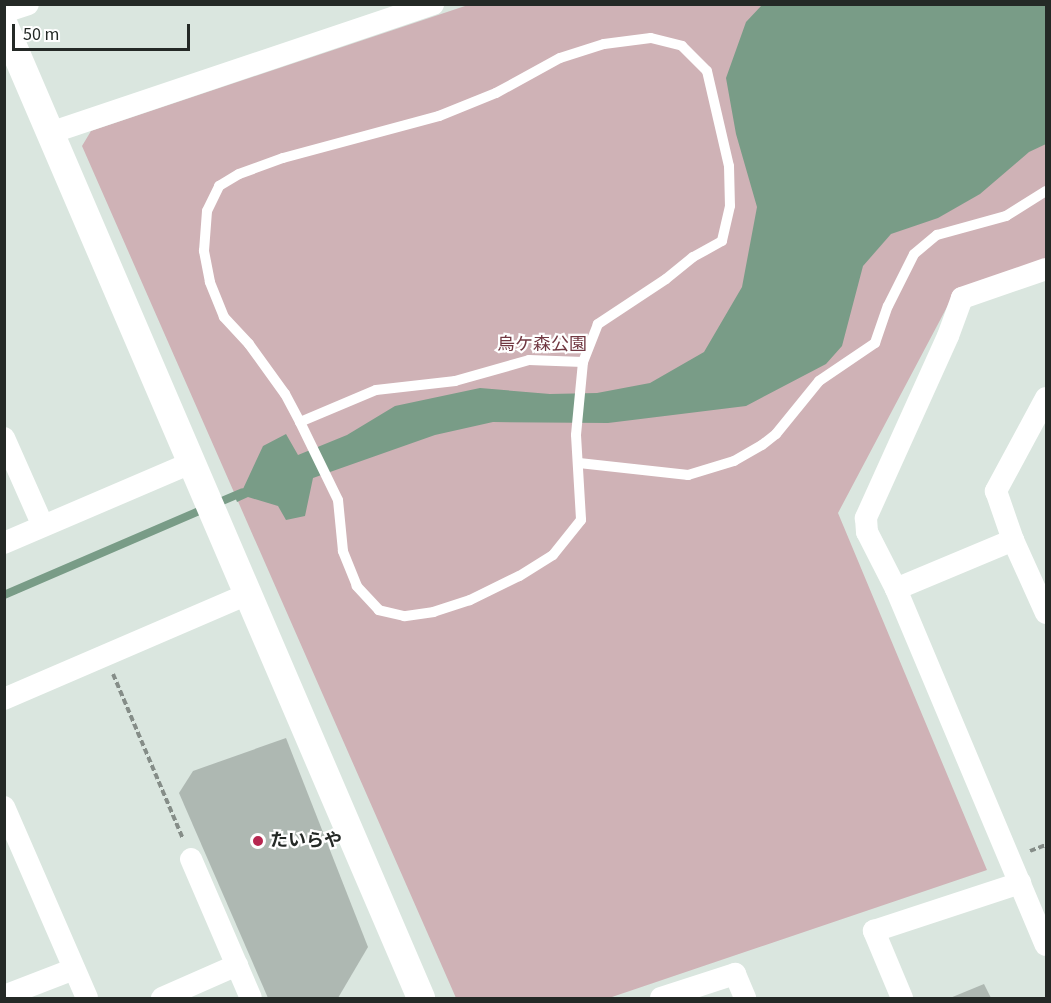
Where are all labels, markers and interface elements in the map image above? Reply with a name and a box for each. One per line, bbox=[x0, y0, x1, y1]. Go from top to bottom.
scale bar bbox=[15, 12, 194, 50]
text: 50 m bbox=[23, 22, 59, 47]
park label: 烏ケ森公園 bbox=[497, 334, 587, 356]
place label: たいらや bbox=[270, 830, 342, 852]
marker: たいらや bbox=[251, 834, 265, 848]

